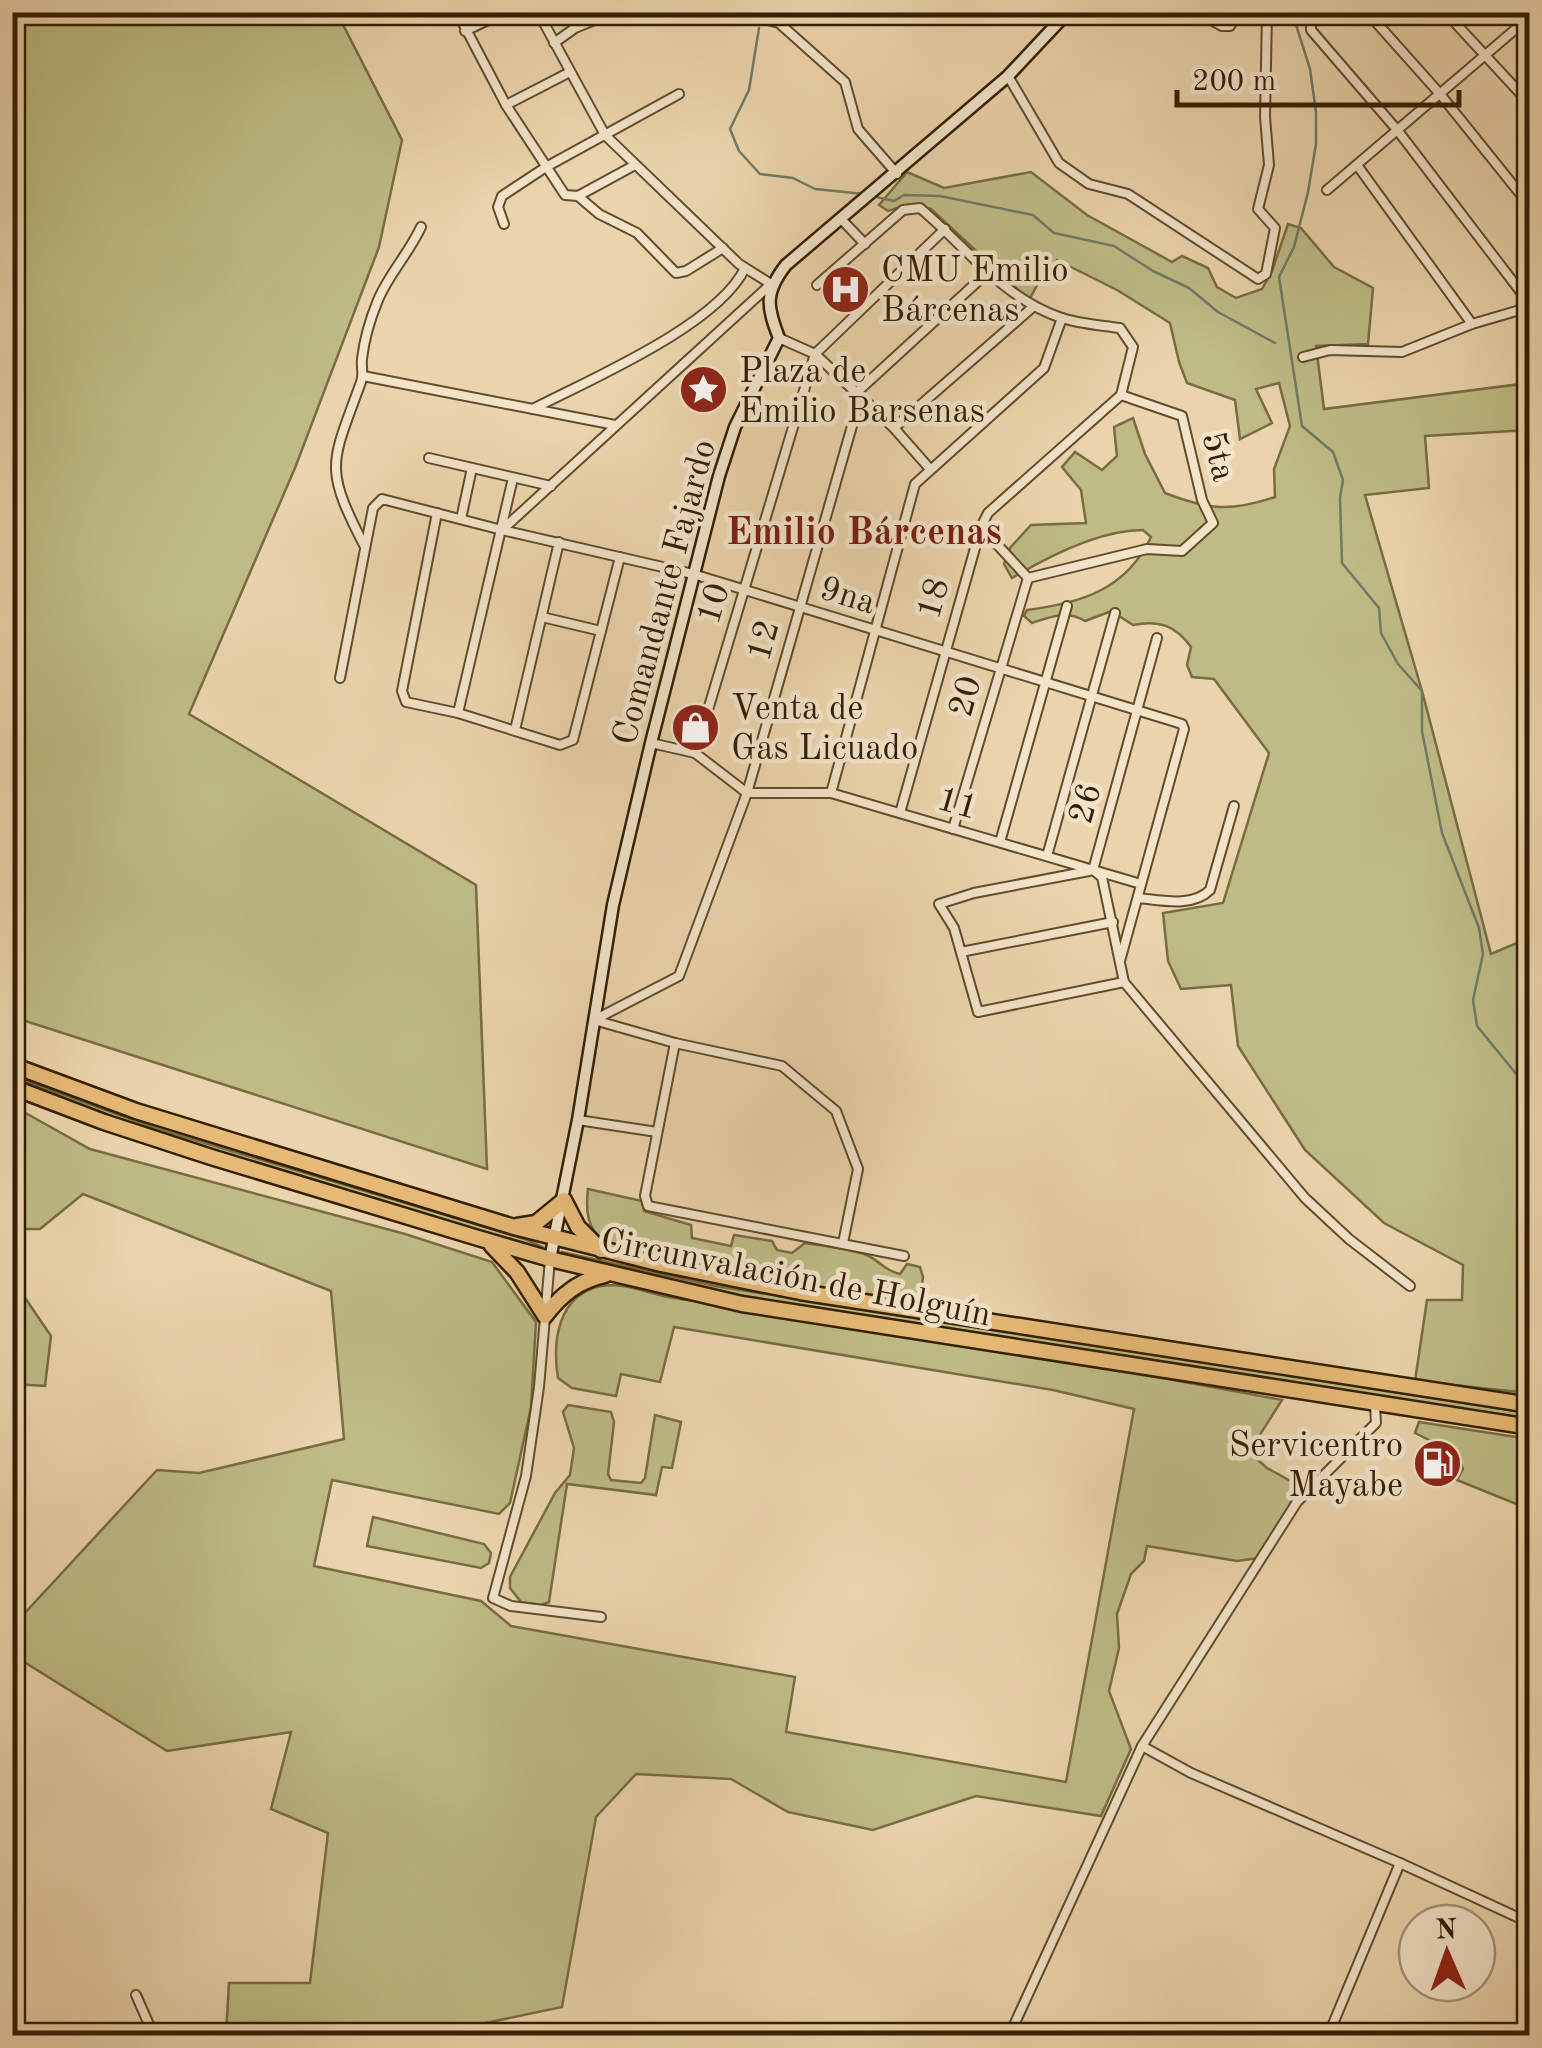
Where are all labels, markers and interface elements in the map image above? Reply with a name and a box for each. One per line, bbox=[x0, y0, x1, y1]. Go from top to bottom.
scale bar bbox=[1177, 45, 1460, 107]
text: 200 m bbox=[1192, 67, 1276, 97]
place label: CMU Emilio Bárcenas bbox=[881, 254, 1069, 329]
hospital icon: CMU Emilio Bárcenas bbox=[820, 263, 872, 315]
place label: Plaza de Emilio Barsenas bbox=[739, 355, 985, 430]
place icon: Plaza de Emilio Barsenas bbox=[678, 364, 730, 416]
street label: 5ta bbox=[1195, 428, 1241, 485]
street label: Comandante Fajardo bbox=[608, 436, 723, 749]
district label: Emilio Bárcenas bbox=[726, 515, 1002, 553]
street label: 9na bbox=[815, 571, 879, 621]
street label: 18 bbox=[912, 574, 957, 623]
street label: 10 bbox=[692, 579, 737, 628]
street label: 12 bbox=[742, 616, 787, 665]
street label: 20 bbox=[944, 672, 989, 721]
place label: Venta de Gas Licuado bbox=[731, 692, 918, 767]
shop icon: Venta de Gas Licuado bbox=[670, 701, 722, 753]
street label: 26 bbox=[1064, 779, 1109, 828]
street label: 11 bbox=[933, 782, 982, 827]
street label: Circunvalación de Holguín bbox=[597, 1223, 994, 1333]
place label: Servicentro Mayabe bbox=[1229, 1429, 1403, 1504]
fuel station icon: Servicentro Mayabe bbox=[1412, 1438, 1464, 1490]
north arrow bbox=[1397, 1903, 1497, 2003]
text: N bbox=[1435, 1917, 1458, 1945]

